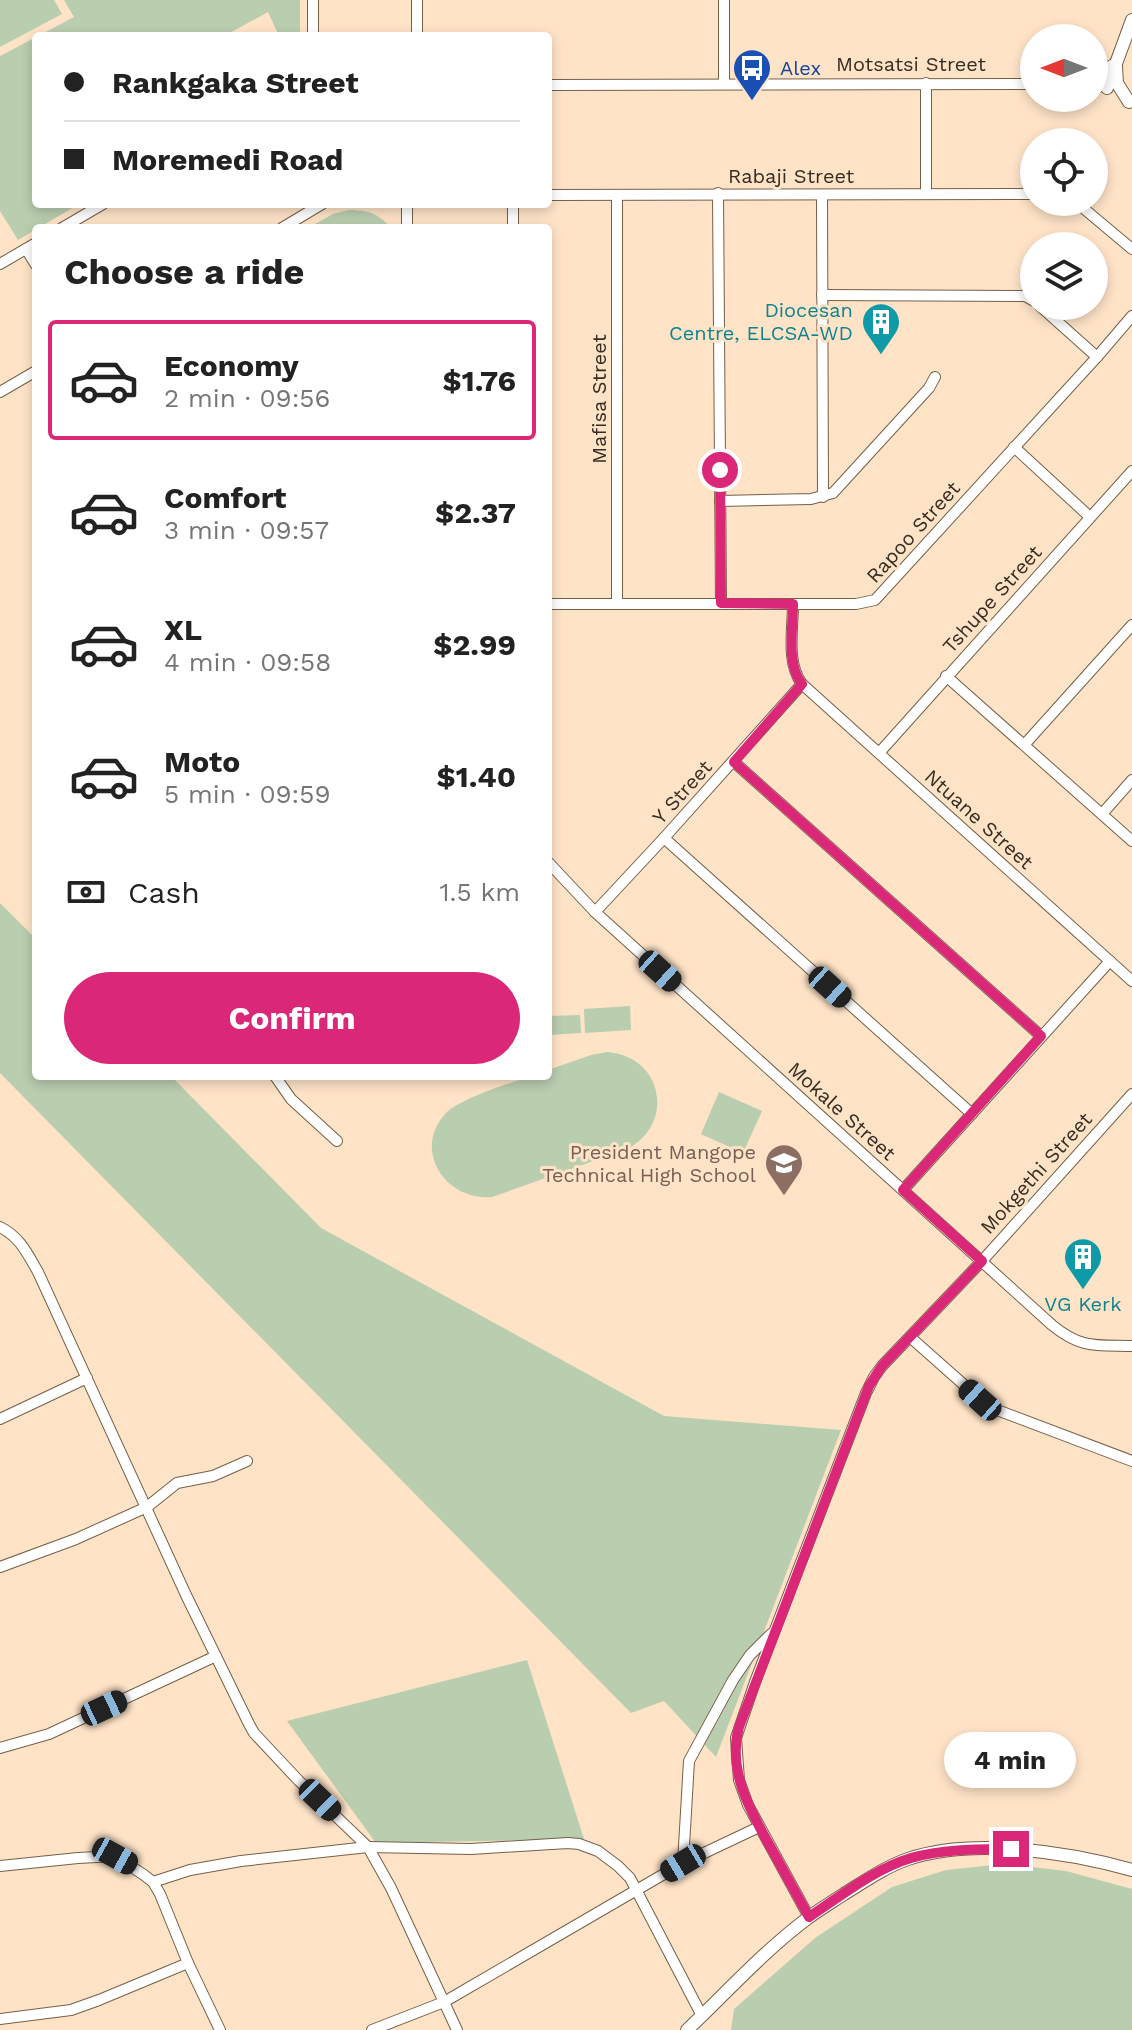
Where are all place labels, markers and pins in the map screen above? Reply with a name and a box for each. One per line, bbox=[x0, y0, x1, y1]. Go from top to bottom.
bus stop icon: Alex bbox=[731, 47, 773, 102]
place label: Alex bbox=[780, 56, 821, 80]
place label: Diocesan Centre, ELCSA-WD bbox=[669, 298, 853, 345]
building icon: Diocesan Centre, ELCSA-WD bbox=[860, 301, 902, 356]
place label: President Mangope Technical High School bbox=[542, 1140, 756, 1187]
school or university icon: President Mangope Technical High School bbox=[763, 1142, 805, 1197]
building icon: VG Kerk bbox=[1062, 1236, 1104, 1291]
place label: VG Kerk bbox=[1044, 1292, 1122, 1316]

